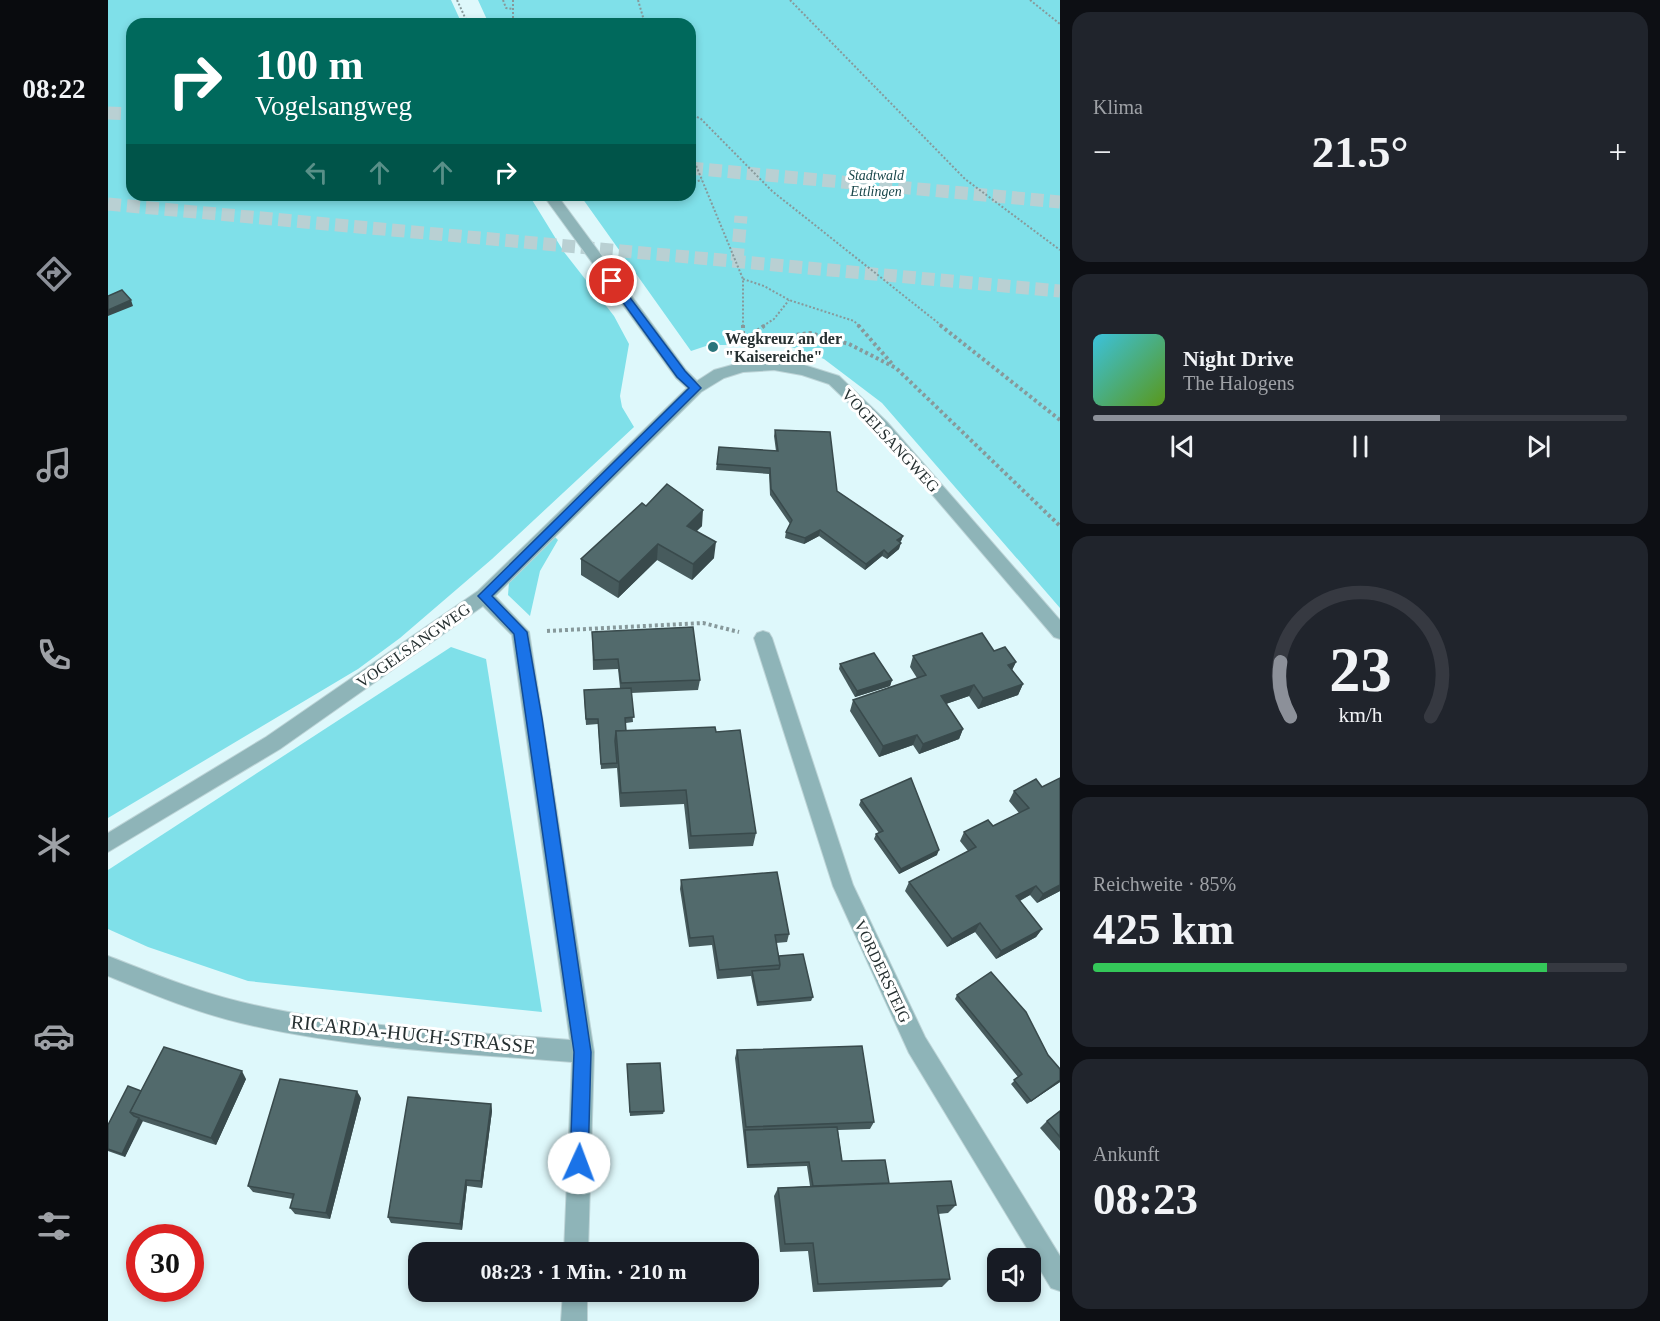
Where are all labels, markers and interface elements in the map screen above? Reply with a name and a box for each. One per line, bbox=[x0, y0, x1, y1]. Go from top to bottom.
icon: right bbox=[156, 42, 234, 120]
text: 100 m bbox=[255, 42, 364, 88]
text: 08:22 bbox=[23, 74, 86, 104]
text: Vogelsangweg bbox=[255, 91, 412, 121]
text: Klima bbox=[1093, 96, 1143, 118]
text: 21.5° bbox=[1312, 127, 1408, 177]
text: − bbox=[1093, 134, 1112, 170]
text: + bbox=[1608, 134, 1627, 170]
icon: left bbox=[300, 156, 333, 189]
icon: ahead bbox=[363, 156, 396, 189]
icon: ahead bbox=[426, 156, 459, 189]
icon: right bbox=[489, 156, 522, 189]
park label: Stadtwald Ettlingen bbox=[848, 168, 905, 199]
icon: directions bbox=[33, 253, 75, 295]
pin bbox=[586, 255, 637, 306]
icon: arrive bbox=[595, 264, 628, 297]
place label: Wegkreuz an der "Kaisereiche" bbox=[725, 330, 842, 365]
marker: Wegkreuz an der "Kaisereiche" bbox=[706, 340, 720, 354]
text: Night Drive bbox=[1183, 346, 1294, 371]
text: The Halogens bbox=[1183, 372, 1295, 394]
street label: VOGELSANGWEG bbox=[839, 385, 943, 496]
icon: previous bbox=[1166, 430, 1199, 463]
icon: pause bbox=[1344, 430, 1377, 463]
icon: next bbox=[1522, 430, 1555, 463]
icon: music bbox=[33, 444, 75, 486]
street label: VOGELSANGWEG bbox=[353, 600, 473, 691]
icon: phone bbox=[33, 634, 75, 676]
text: 23 bbox=[1329, 636, 1391, 705]
text: km/h bbox=[1338, 704, 1382, 728]
icon: climate bbox=[33, 824, 75, 866]
text: Reichweite · 85% bbox=[1093, 873, 1236, 895]
text: 425 km bbox=[1093, 904, 1234, 954]
street label: VORDERSTEIG bbox=[851, 917, 914, 1026]
street label: RICARDA-HUCH-STRASSE bbox=[290, 1010, 536, 1058]
icon: car bbox=[33, 1015, 75, 1057]
position arrow bbox=[547, 1131, 611, 1195]
text: Ankunft bbox=[1093, 1143, 1160, 1165]
text: 08:23 bbox=[1093, 1174, 1198, 1224]
icon: filters bbox=[33, 1205, 75, 1247]
speed limit sign: 30 bbox=[126, 1224, 204, 1302]
map controls bbox=[987, 1248, 1041, 1302]
button: sound bbox=[987, 1248, 1041, 1302]
text: 08:23 · 1 Min. · 210 m bbox=[481, 1259, 686, 1284]

